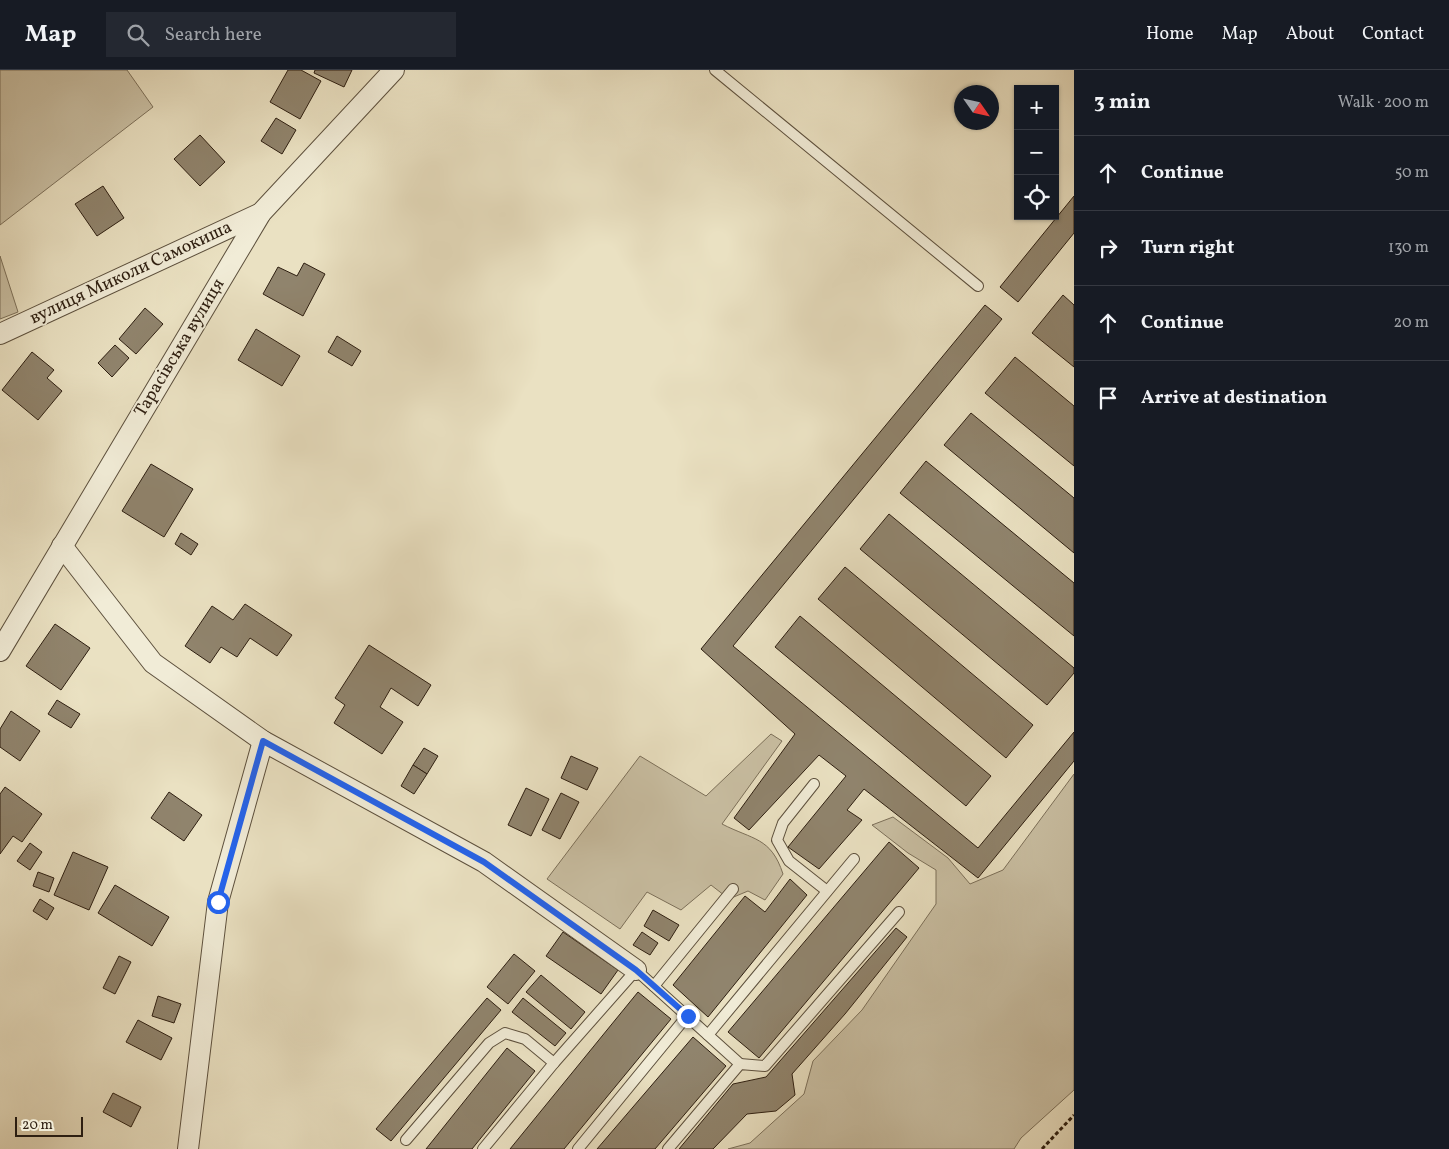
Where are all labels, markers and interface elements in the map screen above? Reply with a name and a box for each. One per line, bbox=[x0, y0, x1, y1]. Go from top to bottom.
search box bbox=[106, 12, 456, 57]
text: Map bbox=[25, 18, 76, 52]
icon: search bbox=[124, 21, 152, 49]
text: Search here bbox=[164, 22, 262, 48]
text: Home bbox=[1146, 22, 1194, 47]
text: Map bbox=[1222, 22, 1258, 47]
text: About bbox=[1286, 22, 1334, 47]
text: Contact bbox=[1362, 22, 1424, 47]
north arrow bbox=[954, 85, 999, 130]
map controls bbox=[1014, 85, 1059, 220]
button: + bbox=[1014, 85, 1059, 130]
text: 3 min bbox=[1094, 88, 1150, 117]
text: Walk · 200 m bbox=[1338, 92, 1429, 114]
button: − bbox=[1014, 130, 1059, 175]
icon: ahead bbox=[1094, 159, 1122, 187]
text: Continue bbox=[1141, 160, 1224, 186]
text: 50 m bbox=[1395, 162, 1429, 184]
button: locate bbox=[1014, 175, 1059, 220]
street label: вулиця Миколи Самокиша bbox=[26, 215, 236, 331]
icon: right bbox=[1094, 234, 1122, 262]
text: Turn right bbox=[1141, 235, 1234, 261]
text: 130 m bbox=[1388, 237, 1429, 259]
street label: Тарасівська вулиця bbox=[129, 274, 231, 422]
icon: ahead bbox=[1094, 309, 1122, 337]
text: Continue bbox=[1141, 310, 1224, 336]
text: 20 m bbox=[1394, 312, 1429, 334]
icon: arrive bbox=[1094, 384, 1122, 412]
text: Arrive at destination bbox=[1141, 385, 1327, 411]
route start bbox=[207, 891, 230, 914]
route end bbox=[677, 1005, 700, 1028]
scale bar bbox=[15, 1114, 82, 1137]
text: 20 m bbox=[22, 1116, 53, 1135]

